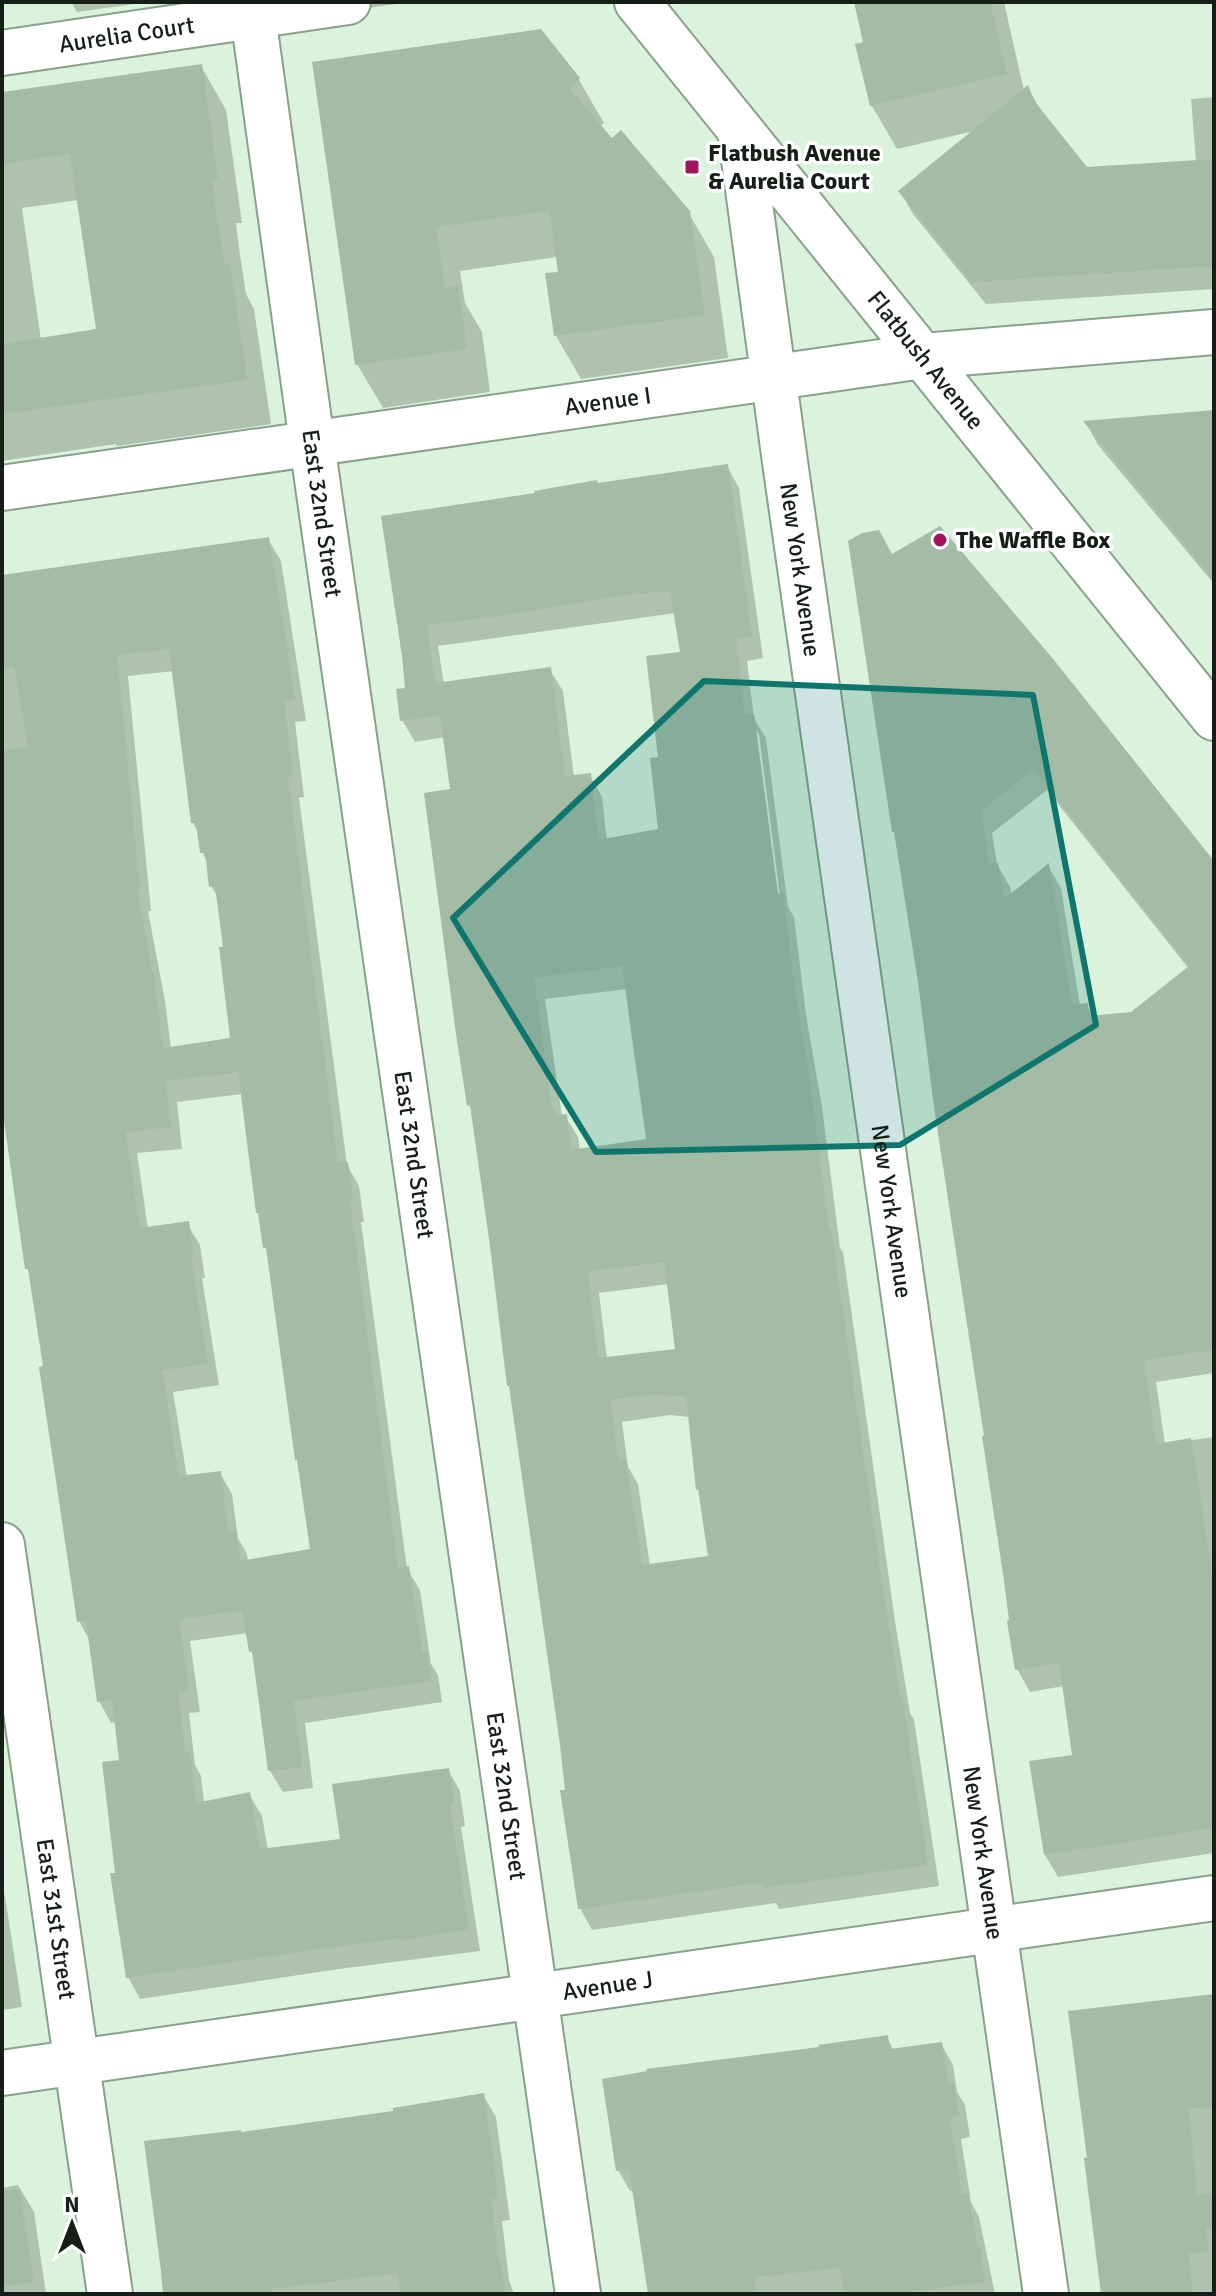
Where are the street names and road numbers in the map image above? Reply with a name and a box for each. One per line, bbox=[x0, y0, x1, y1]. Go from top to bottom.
street label: Aurelia Court bbox=[57, 10, 196, 59]
street label: Flatbush Avenue bbox=[861, 285, 991, 436]
street label: Avenue I bbox=[562, 380, 653, 422]
street label: East 32nd Street bbox=[295, 427, 349, 599]
street label: New York Avenue bbox=[773, 481, 828, 659]
street label: East 32nd Street bbox=[387, 1069, 441, 1241]
street label: New York Avenue bbox=[865, 1123, 919, 1300]
street label: East 32nd Street bbox=[479, 1710, 533, 1882]
street label: New York Avenue bbox=[956, 1764, 1010, 1942]
street label: East 31st Street bbox=[30, 1837, 82, 2002]
street label: Avenue J bbox=[560, 1964, 655, 2007]

